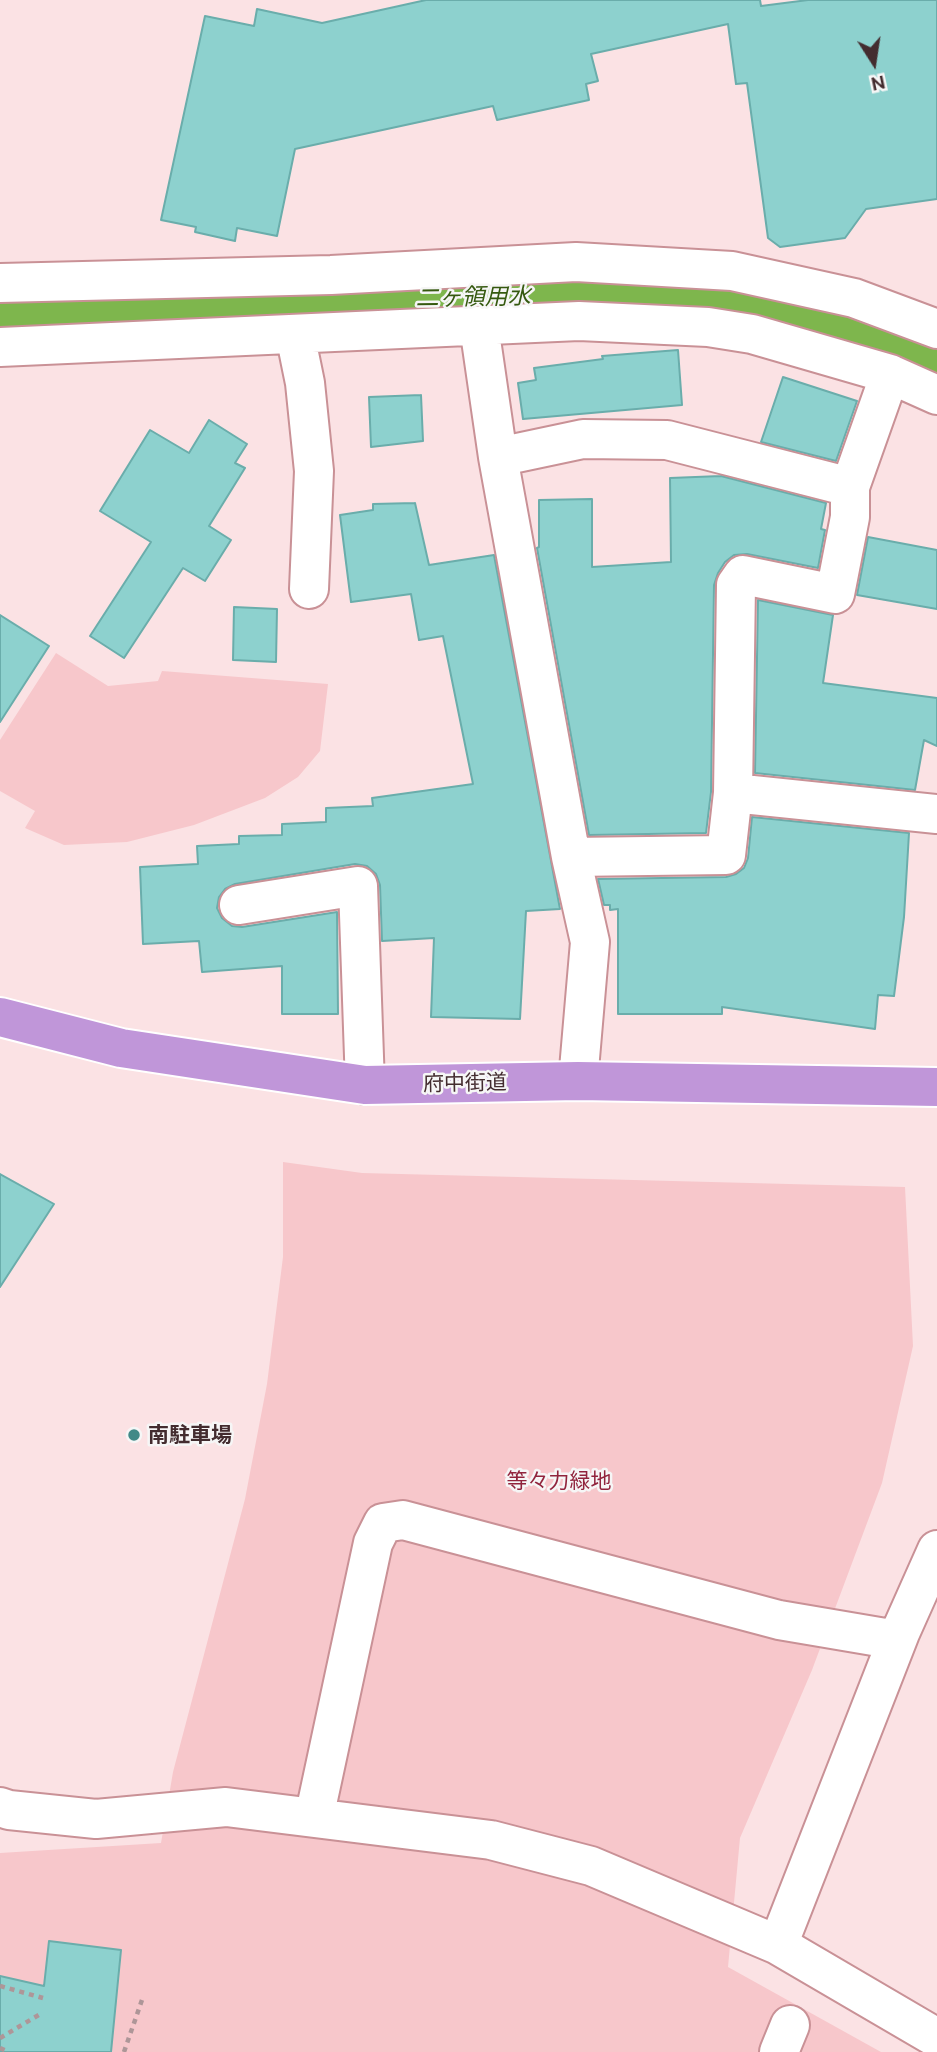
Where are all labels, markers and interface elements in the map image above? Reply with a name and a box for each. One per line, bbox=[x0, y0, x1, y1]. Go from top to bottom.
north arrow bbox=[839, 28, 909, 98]
text: N bbox=[869, 71, 888, 96]
water label: 二ヶ領用水 bbox=[415, 282, 531, 312]
street label: 府中街道 bbox=[423, 1070, 507, 1096]
place label: 南駐車場 bbox=[148, 1422, 232, 1448]
marker: 南駐車場 bbox=[126, 1427, 142, 1443]
park label: 等々力緑地 bbox=[507, 1468, 611, 1494]

